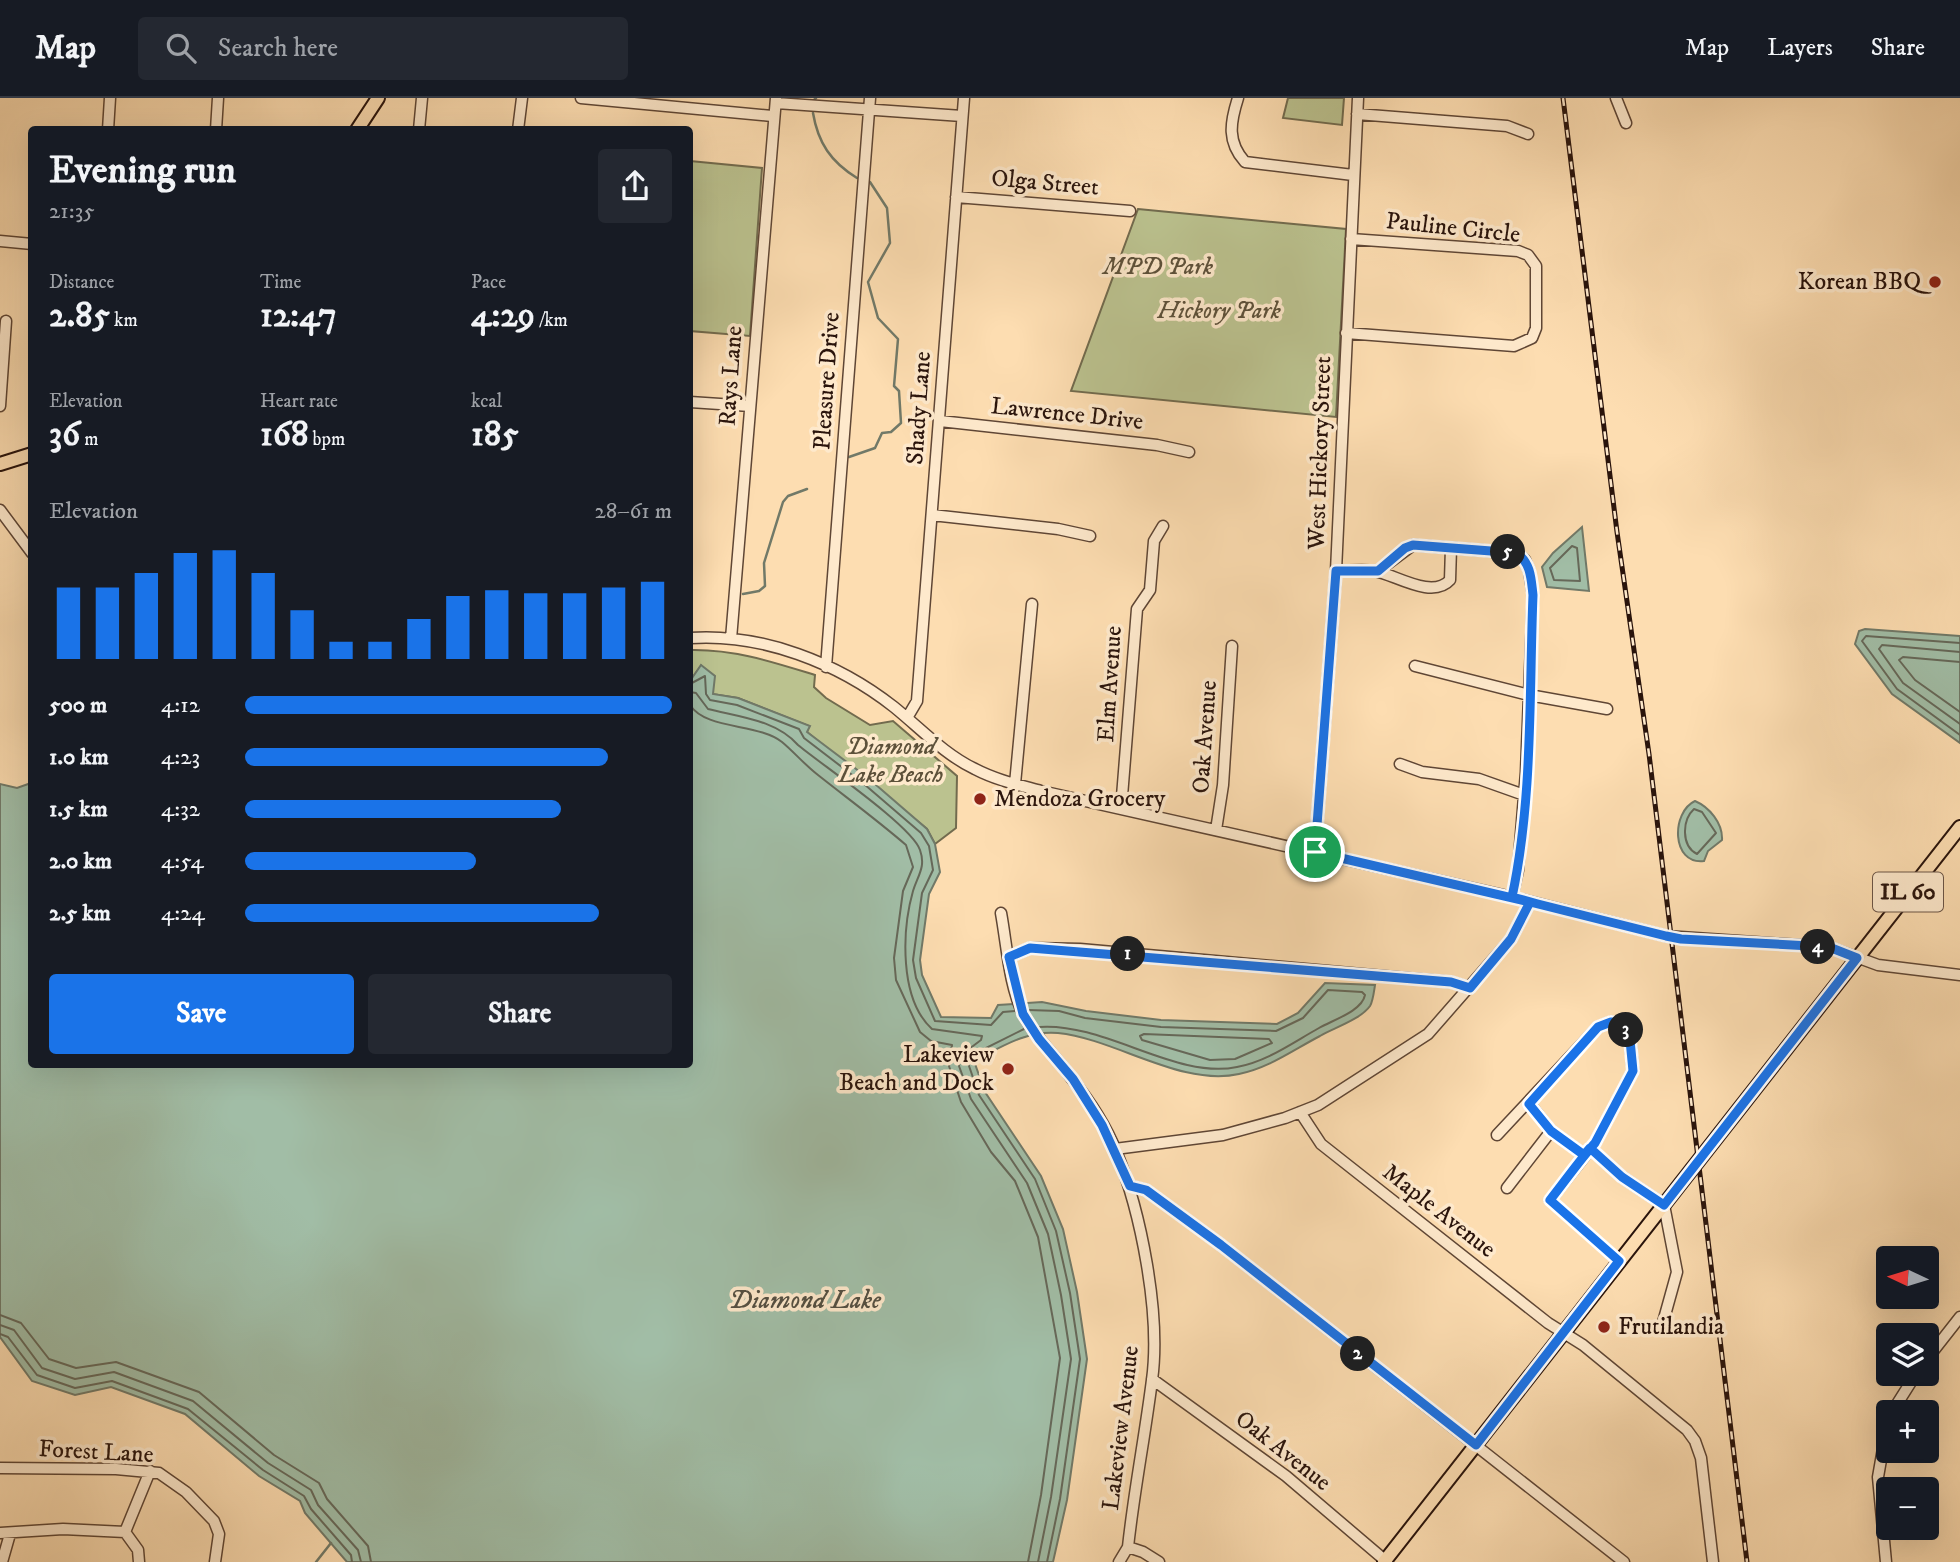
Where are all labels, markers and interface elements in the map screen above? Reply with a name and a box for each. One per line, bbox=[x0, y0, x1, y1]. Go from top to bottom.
search box bbox=[138, 17, 628, 80]
text: Map bbox=[35, 28, 96, 69]
icon: search bbox=[162, 29, 200, 67]
text: Search here bbox=[218, 32, 338, 65]
text: Map bbox=[1685, 33, 1729, 63]
text: Layers bbox=[1767, 33, 1833, 63]
text: Share bbox=[1871, 33, 1925, 63]
text: Evening run bbox=[49, 147, 236, 195]
button: share bbox=[598, 149, 672, 223]
street label: Olga Street bbox=[990, 163, 1100, 203]
text: 21:35 bbox=[49, 197, 95, 226]
street label: Pauline Circle bbox=[1384, 206, 1522, 250]
park label: MPD Park bbox=[1101, 252, 1213, 282]
place label: Korean BBQ bbox=[1798, 267, 1932, 297]
text: Distance bbox=[49, 271, 114, 294]
text: Time bbox=[260, 271, 301, 294]
text: Pace bbox=[471, 271, 506, 294]
marker: Korean BBQ bbox=[1927, 274, 1943, 290]
text: 2.85 bbox=[49, 294, 110, 338]
text: 12:47 bbox=[260, 294, 337, 338]
text: 4:29 bbox=[471, 294, 535, 338]
park label: Hickory Park bbox=[1156, 296, 1281, 326]
text: km bbox=[110, 309, 138, 332]
text: /km bbox=[535, 309, 568, 332]
street label: Pleasure Drive bbox=[807, 311, 847, 451]
street label: Rays Lane bbox=[713, 325, 749, 427]
street label: Shady Lane bbox=[900, 350, 938, 466]
street label: West Hickory Street bbox=[1302, 355, 1338, 551]
text: Elevation bbox=[49, 390, 123, 413]
text: Heart rate bbox=[260, 390, 338, 413]
text: kcal bbox=[471, 390, 502, 413]
street label: Lawrence Drive bbox=[989, 391, 1145, 437]
text: 36 bbox=[49, 413, 80, 457]
text: 168 bbox=[260, 413, 308, 457]
text: 185 bbox=[471, 413, 519, 457]
text: m bbox=[80, 428, 99, 451]
text: bpm bbox=[308, 428, 345, 451]
text: Elevation bbox=[49, 497, 138, 526]
text: 28–61 m bbox=[595, 497, 672, 526]
pin: 5 bbox=[1490, 534, 1526, 570]
text: 5 bbox=[1503, 540, 1512, 563]
street label: Elm Avenue bbox=[1091, 625, 1129, 743]
street label: Oak Avenue bbox=[1186, 679, 1224, 795]
text: 500 m bbox=[49, 691, 107, 720]
text: 4:12 bbox=[161, 691, 200, 720]
park label: Diamond Lake Beach bbox=[837, 732, 944, 790]
text: 1.0 km bbox=[49, 743, 109, 772]
text: 4:23 bbox=[161, 743, 200, 772]
place label: Mendoza Grocery bbox=[994, 784, 1166, 814]
marker: Mendoza Grocery bbox=[972, 791, 988, 807]
text: 1.5 km bbox=[49, 795, 108, 824]
text: 4:32 bbox=[161, 795, 200, 824]
pin bbox=[1285, 822, 1345, 882]
icon: arrive bbox=[1296, 833, 1334, 871]
text: 2.0 km bbox=[49, 847, 112, 876]
text: 4:54 bbox=[161, 847, 204, 876]
road number: IL 60 bbox=[1873, 872, 1943, 912]
text: 2.5 km bbox=[49, 899, 111, 928]
text: 4:24 bbox=[161, 899, 205, 928]
pin: 4 bbox=[1800, 930, 1836, 964]
text: 4 bbox=[1812, 935, 1823, 958]
pin: 1 bbox=[1110, 936, 1146, 972]
text: 1 bbox=[1124, 942, 1131, 965]
button: Save bbox=[49, 974, 354, 1054]
button: Share bbox=[368, 974, 672, 1054]
pin: 3 bbox=[1608, 1012, 1644, 1048]
text: 3 bbox=[1622, 1018, 1629, 1041]
place label: Lakeview Beach and Dock bbox=[839, 1040, 995, 1098]
marker: Lakeview Beach and Dock bbox=[1000, 1061, 1016, 1077]
street label: Maple Avenue bbox=[1376, 1157, 1502, 1265]
north arrow bbox=[1876, 1246, 1939, 1309]
map controls bbox=[1876, 1246, 1939, 1540]
water label: Diamond Lake bbox=[729, 1284, 882, 1317]
place label: Frutilandia bbox=[1618, 1312, 1725, 1342]
marker: Frutilandia bbox=[1596, 1319, 1612, 1335]
button: layers bbox=[1876, 1323, 1939, 1386]
pin: 2 bbox=[1340, 1336, 1376, 1372]
text: 2 bbox=[1353, 1342, 1362, 1365]
street label: Lakeview Avenue bbox=[1096, 1344, 1146, 1512]
button: + bbox=[1876, 1400, 1939, 1463]
street label: Oak Avenue bbox=[1229, 1404, 1337, 1498]
street label: Forest Lane bbox=[38, 1434, 154, 1470]
button: − bbox=[1876, 1477, 1939, 1540]

